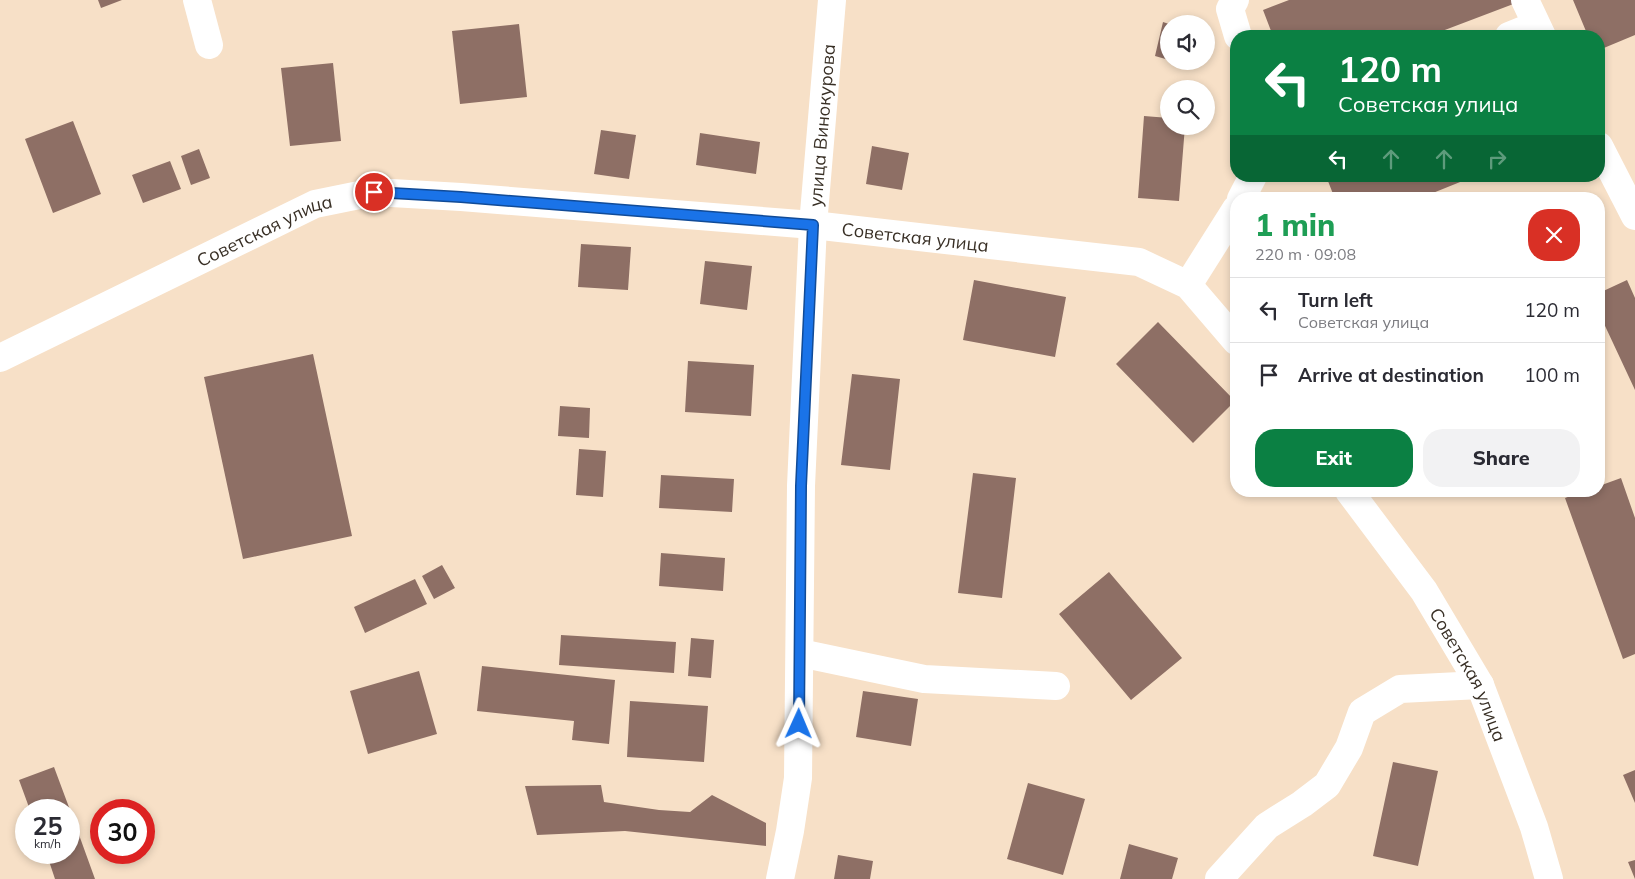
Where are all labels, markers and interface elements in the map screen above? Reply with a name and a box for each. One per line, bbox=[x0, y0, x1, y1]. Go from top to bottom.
map controls bbox=[1160, 15, 1215, 135]
button: sound bbox=[1160, 15, 1215, 70]
street label: улица Винокурова bbox=[803, 43, 840, 208]
text: 120 m bbox=[1338, 47, 1442, 91]
icon: left bbox=[1255, 50, 1320, 115]
button: search bbox=[1160, 80, 1215, 135]
text: Советская улица bbox=[1338, 90, 1518, 118]
icon: left bbox=[1324, 145, 1352, 173]
icon: ahead bbox=[1377, 145, 1405, 173]
icon: ahead bbox=[1430, 145, 1458, 173]
icon: right bbox=[1483, 145, 1511, 173]
pin bbox=[353, 171, 395, 213]
icon: arrive bbox=[360, 178, 388, 206]
street label: Советская улица bbox=[193, 189, 334, 272]
text: 1 min bbox=[1255, 206, 1335, 244]
button: close bbox=[1528, 209, 1580, 261]
street label: Советская улица bbox=[841, 217, 990, 256]
text: 220 m · 09:08 bbox=[1255, 244, 1356, 264]
text: Turn left bbox=[1298, 288, 1373, 312]
icon: left bbox=[1255, 296, 1283, 324]
text: 120 m bbox=[1524, 298, 1580, 322]
text: Советская улица bbox=[1298, 312, 1429, 332]
icon: arrive bbox=[1255, 361, 1283, 389]
text: Arrive at destination bbox=[1298, 363, 1484, 387]
text: 100 m bbox=[1524, 363, 1580, 387]
button: Exit bbox=[1255, 429, 1413, 487]
button: Share bbox=[1423, 429, 1580, 487]
street label: Советская улица bbox=[1425, 603, 1512, 745]
position arrow bbox=[772, 697, 824, 749]
speed limit sign: 30 bbox=[90, 799, 155, 864]
text: 25 bbox=[32, 810, 63, 841]
text: km/h bbox=[34, 836, 61, 851]

